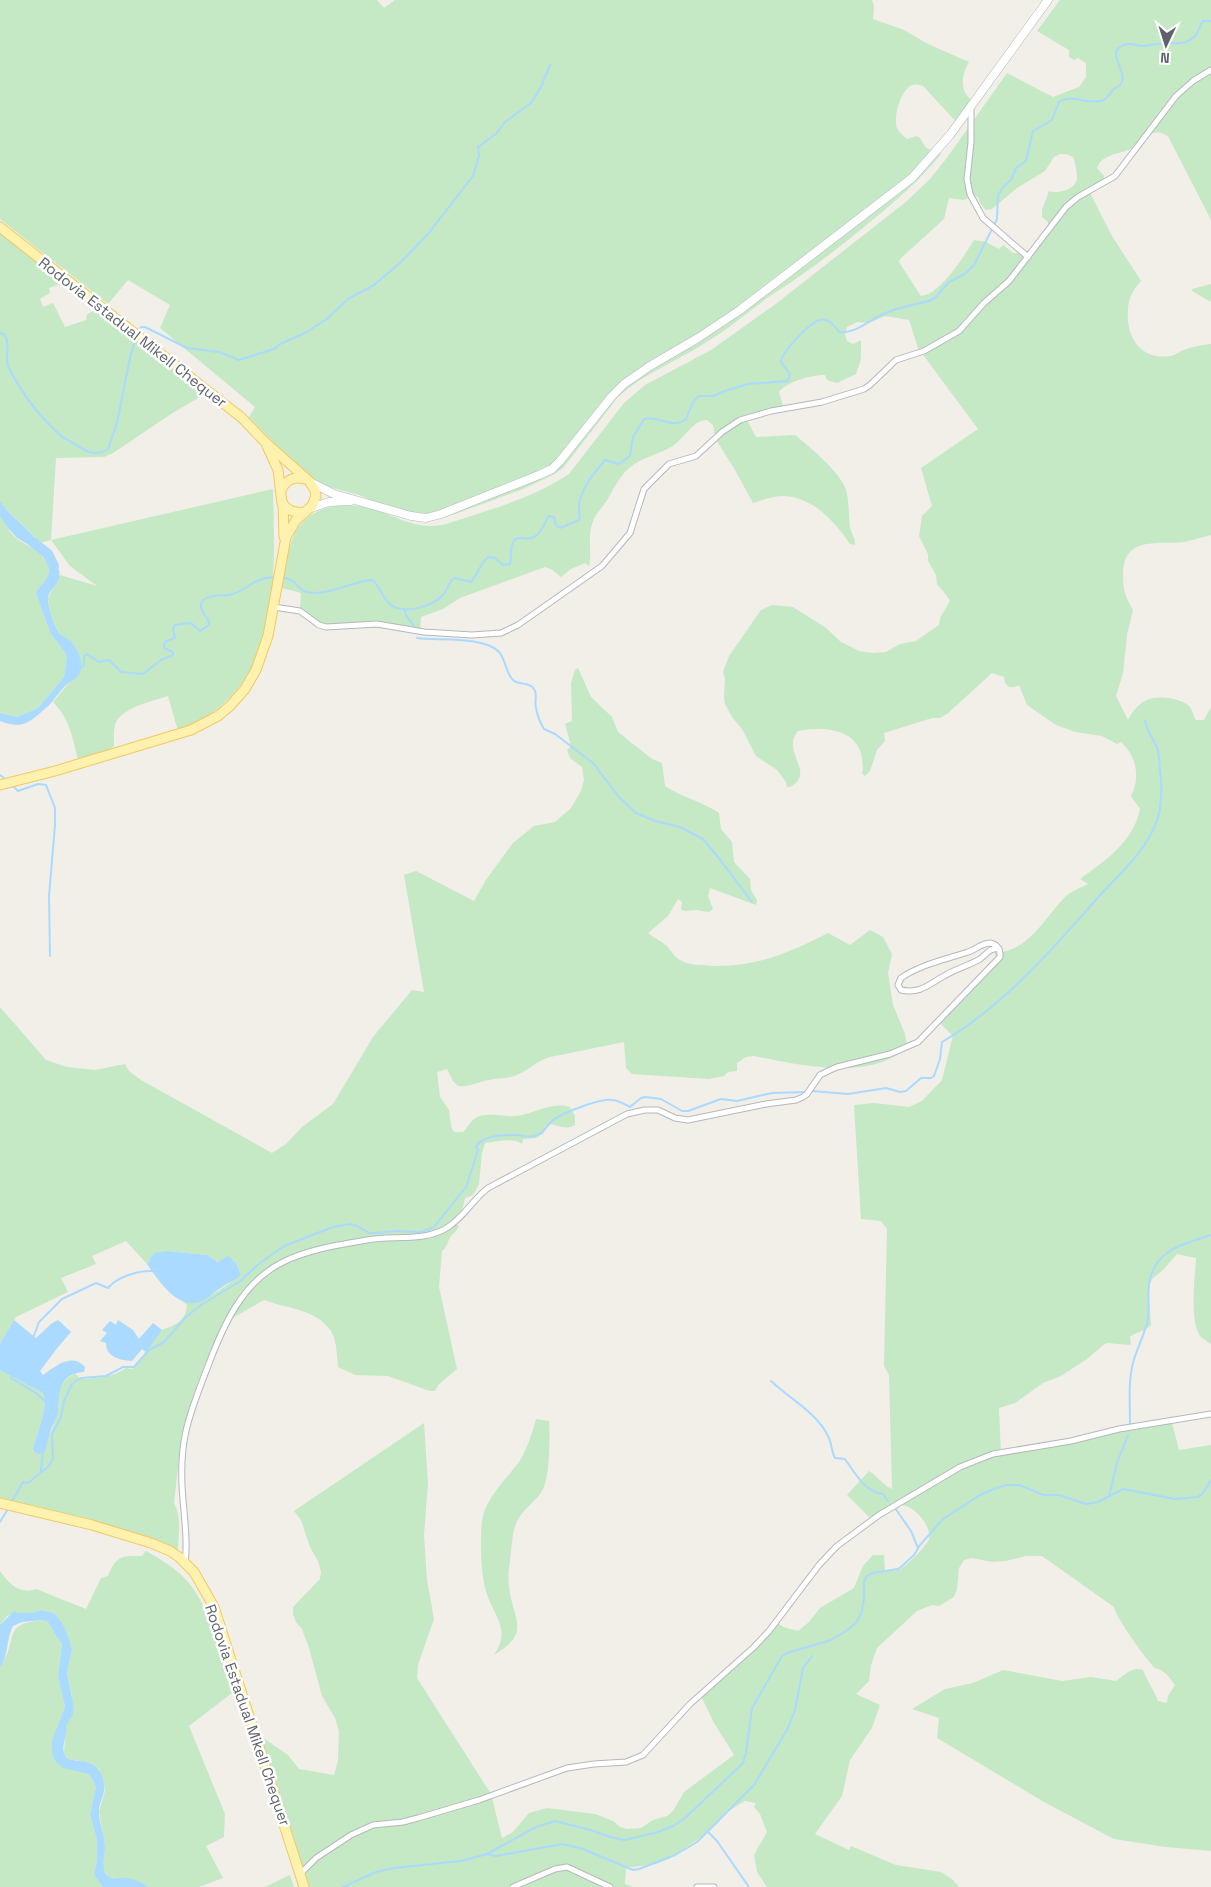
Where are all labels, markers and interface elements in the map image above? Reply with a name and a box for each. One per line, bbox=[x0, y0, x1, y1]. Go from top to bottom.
north arrow bbox=[1141, 20, 1191, 70]
text: N bbox=[1160, 49, 1170, 67]
street label: Rodovia Estadual Mikell Chequer bbox=[35, 253, 231, 412]
street label: Rodovia Estadual Mikell Chequer bbox=[201, 1601, 295, 1829]

